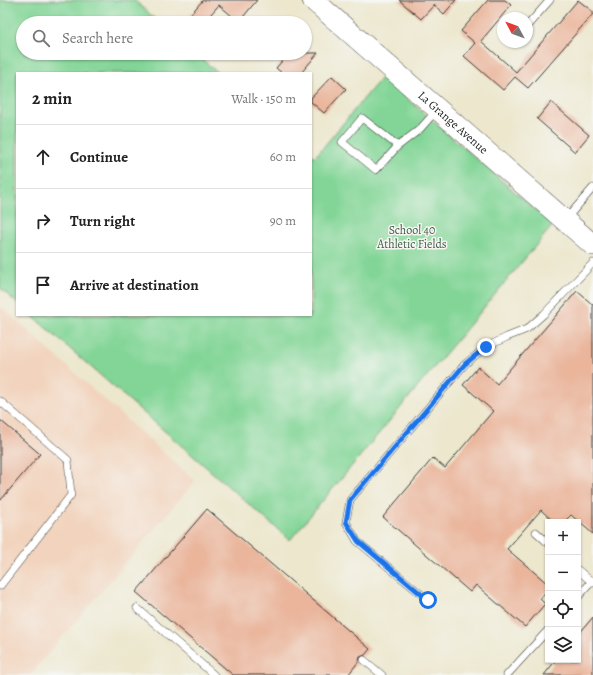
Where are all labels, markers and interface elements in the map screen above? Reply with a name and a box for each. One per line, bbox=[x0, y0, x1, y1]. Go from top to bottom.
north arrow bbox=[497, 12, 533, 48]
search box bbox=[16, 16, 312, 60]
icon: search bbox=[30, 27, 52, 49]
text: Search here bbox=[62, 28, 133, 48]
text: 2 min bbox=[32, 87, 72, 110]
street label: La Grange Avenue bbox=[415, 87, 491, 158]
text: Walk · 150 m bbox=[231, 90, 296, 107]
icon: ahead bbox=[32, 146, 54, 168]
text: Continue bbox=[70, 147, 128, 167]
text: 60 m bbox=[270, 148, 296, 165]
icon: right bbox=[32, 210, 54, 232]
text: Turn right bbox=[70, 211, 135, 231]
text: 90 m bbox=[270, 212, 296, 229]
park label: School 40 Athletic Fields bbox=[376, 222, 447, 252]
icon: arrive bbox=[32, 274, 54, 296]
text: Arrive at destination bbox=[70, 275, 199, 295]
route end bbox=[477, 338, 495, 356]
map controls bbox=[545, 519, 581, 663]
button: + bbox=[545, 519, 581, 555]
button: − bbox=[545, 555, 581, 591]
route start bbox=[419, 591, 437, 609]
button: locate bbox=[545, 591, 581, 627]
button: layers bbox=[545, 627, 581, 663]

